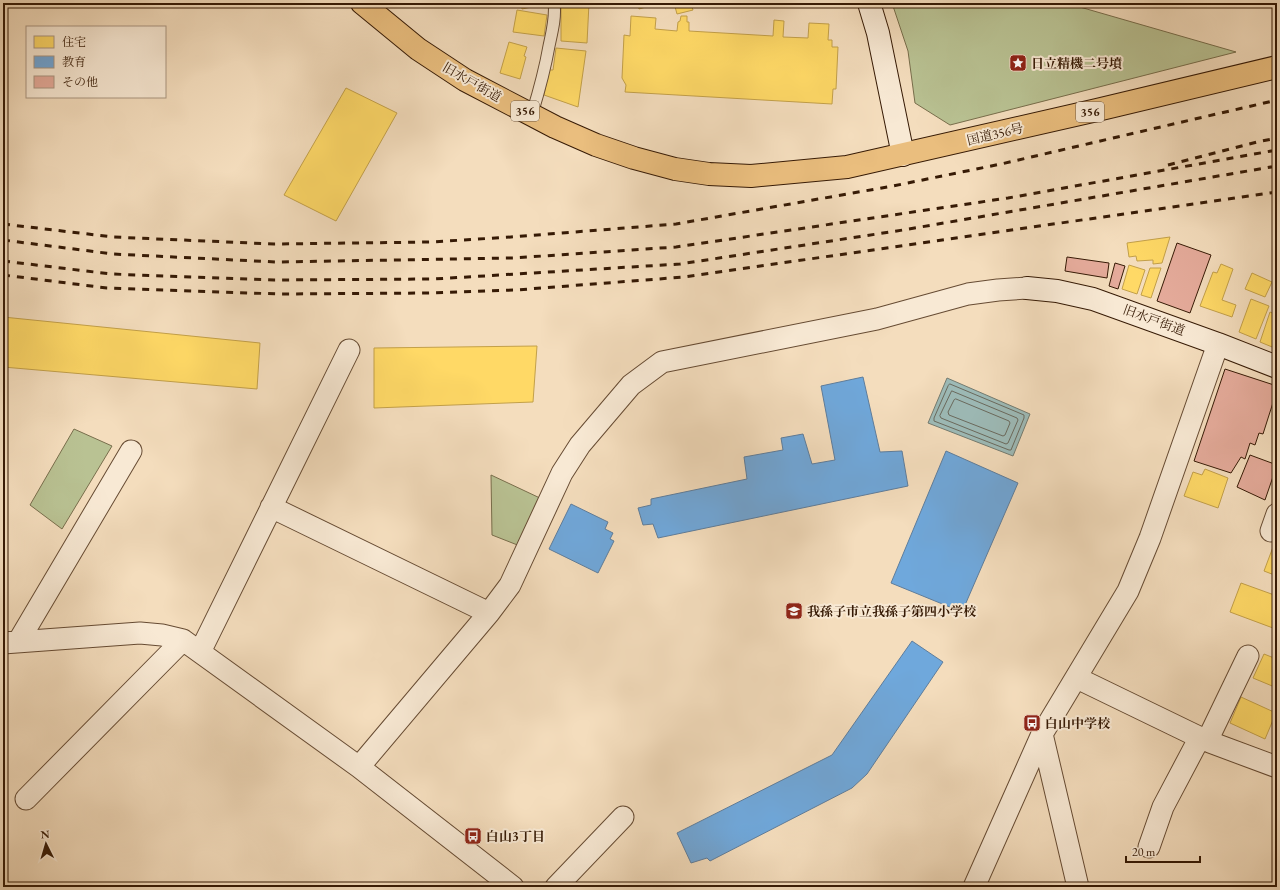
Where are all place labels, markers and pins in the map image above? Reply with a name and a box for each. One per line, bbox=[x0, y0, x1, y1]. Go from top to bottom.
place icon: 日立精機二号墳 bbox=[1008, 53, 1028, 73]
place label: 日立精機二号墳 bbox=[1031, 55, 1122, 72]
school or university icon: 我孫子市立我孫子第四小学校 bbox=[784, 601, 804, 621]
place label: 我孫子市立我孫子第四小学校 bbox=[807, 603, 977, 620]
bus stop icon: 白山中学校 bbox=[1022, 713, 1042, 733]
place label: 白山中学校 bbox=[1045, 715, 1111, 732]
bus stop icon: 白山3丁目 bbox=[463, 826, 483, 846]
place label: 白山3丁目 bbox=[486, 828, 545, 845]

